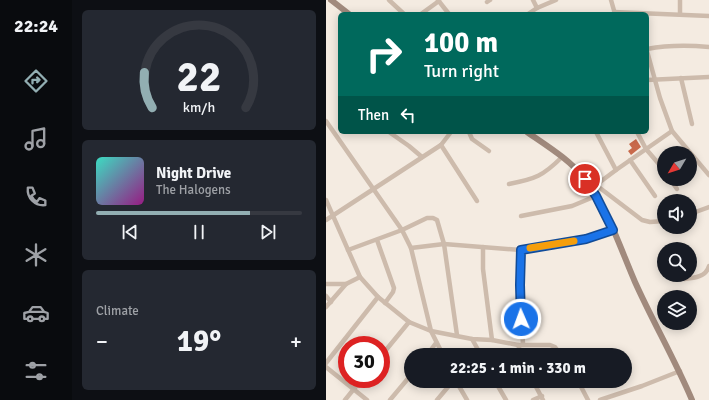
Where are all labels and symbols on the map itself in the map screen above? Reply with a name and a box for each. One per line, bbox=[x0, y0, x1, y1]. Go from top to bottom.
north arrow bbox=[657, 146, 697, 186]
pin bbox=[568, 162, 602, 196]
position arrow bbox=[500, 298, 542, 340]
speed limit sign: 30 bbox=[338, 336, 390, 388]

